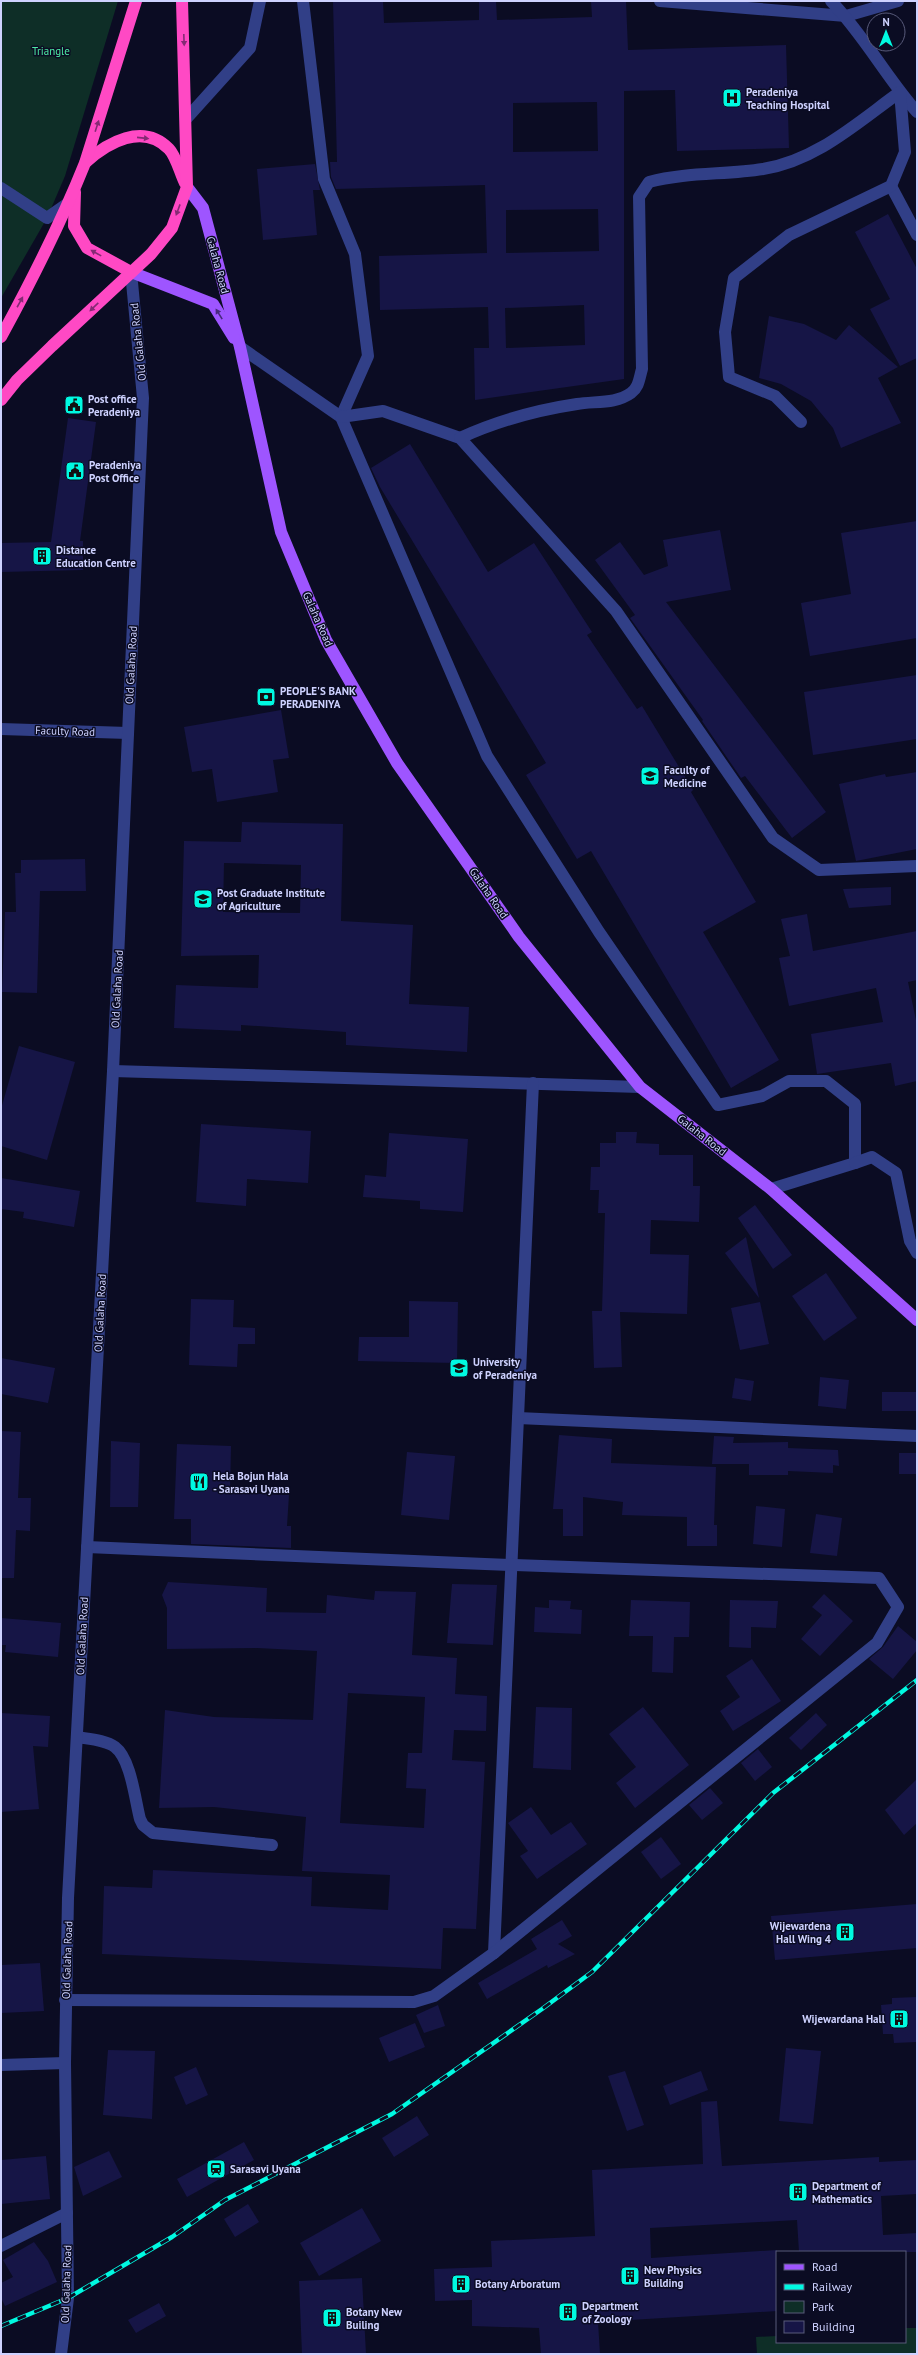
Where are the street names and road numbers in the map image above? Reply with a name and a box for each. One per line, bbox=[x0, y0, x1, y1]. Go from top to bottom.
street label: Galaha Road bbox=[204, 235, 232, 295]
street label: Old Galaha Road bbox=[127, 302, 149, 382]
street label: Galaha Road bbox=[300, 589, 336, 649]
street label: Old Galaha Road bbox=[122, 626, 140, 704]
street label: Faculty Road bbox=[35, 723, 95, 739]
street label: Galaha Road bbox=[466, 865, 512, 921]
street label: Old Galaha Road bbox=[108, 950, 126, 1028]
street label: Galaha Road bbox=[675, 1111, 729, 1159]
street label: Old Galaha Road bbox=[91, 1274, 109, 1352]
street label: Old Galaha Road bbox=[73, 1597, 91, 1675]
street label: Old Galaha Road bbox=[59, 1921, 75, 1999]
street label: Old Galaha Road bbox=[58, 2245, 74, 2323]

